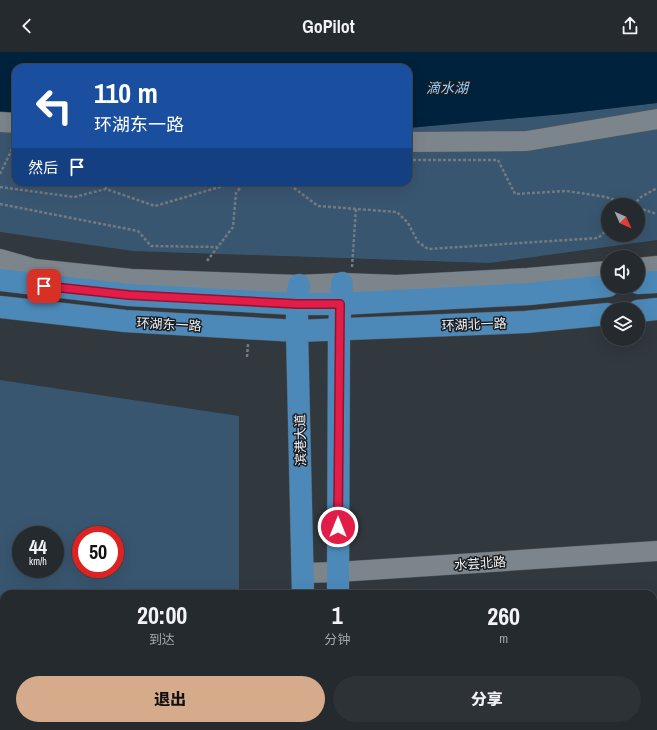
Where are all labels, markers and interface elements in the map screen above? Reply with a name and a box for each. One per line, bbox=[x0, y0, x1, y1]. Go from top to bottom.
text: GoPilot bbox=[302, 14, 355, 39]
icon: back bbox=[16, 15, 38, 37]
icon: share bbox=[619, 15, 641, 37]
text: 110 m bbox=[94, 74, 158, 112]
water label: 滴水湖 bbox=[426, 79, 470, 97]
icon: left bbox=[28, 80, 80, 132]
text: 环湖东一路 bbox=[94, 112, 184, 137]
icon: arrive bbox=[66, 156, 88, 178]
text: 然后 bbox=[28, 157, 58, 178]
north arrow bbox=[601, 198, 645, 242]
map controls bbox=[601, 198, 645, 346]
button: sound bbox=[601, 250, 645, 294]
pin bbox=[27, 269, 61, 303]
icon: arrive bbox=[33, 275, 55, 297]
button: layers bbox=[601, 302, 645, 346]
street label: 环湖东一路 bbox=[136, 314, 202, 335]
street label: 环湖北一路 bbox=[441, 315, 507, 334]
street label: 滨港大道 bbox=[292, 414, 309, 466]
position arrow bbox=[317, 506, 359, 548]
speed limit sign: 50 bbox=[72, 526, 124, 578]
text: 44 bbox=[29, 533, 47, 560]
street label: 水芸北路 bbox=[453, 553, 507, 574]
text: km/h bbox=[29, 555, 47, 568]
text: 20:00 bbox=[137, 599, 187, 631]
text: 1 bbox=[332, 599, 343, 631]
text: 260 bbox=[487, 600, 520, 632]
text: m bbox=[499, 630, 508, 647]
text: 到达 bbox=[149, 631, 175, 648]
text: 分钟 bbox=[324, 631, 350, 648]
button: 退出 bbox=[16, 676, 325, 722]
button: 分享 bbox=[333, 676, 641, 722]

